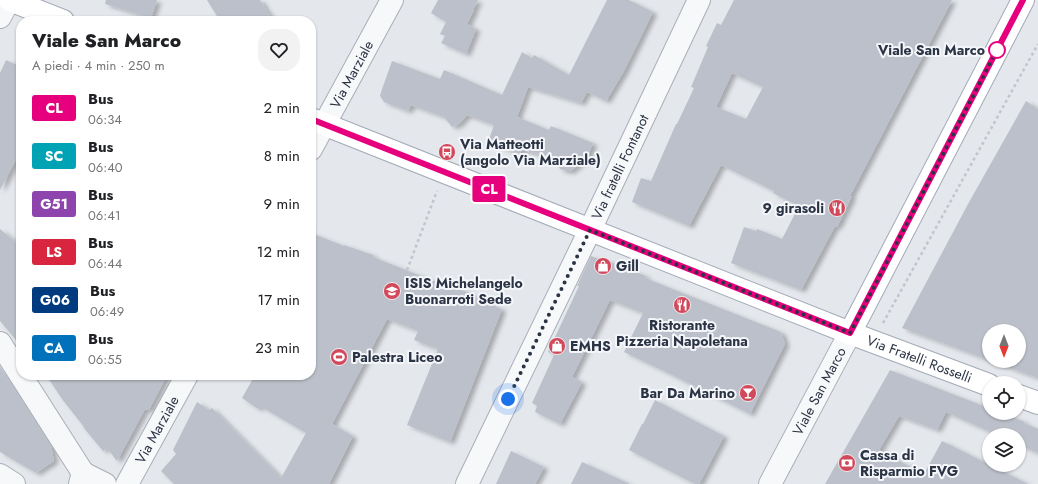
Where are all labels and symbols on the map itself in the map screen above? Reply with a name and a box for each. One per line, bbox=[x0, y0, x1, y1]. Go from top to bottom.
street label: Via Marziale bbox=[325, 37, 378, 112]
place label: Viale San Marco bbox=[877, 40, 985, 60]
marker: Viale San Marco bbox=[988, 41, 1006, 59]
street label: Via fratelli Fontanot bbox=[586, 110, 654, 223]
place label: Via Matteotti (angolo Via Marziale) bbox=[459, 134, 601, 170]
bus stop icon: Via Matteotti (angolo Via Marziale) bbox=[437, 142, 457, 162]
line badge: CL bbox=[471, 176, 507, 202]
place label: 9 girasoli bbox=[762, 198, 824, 218]
restaurant icon: 9 girasoli bbox=[827, 198, 847, 218]
shop icon: Gill bbox=[593, 256, 613, 276]
place label: Gill bbox=[616, 256, 639, 276]
place label: ISIS Michelangelo Buonarroti Sede bbox=[405, 273, 523, 309]
school or university icon: ISIS Michelangelo Buonarroti Sede bbox=[382, 281, 402, 301]
restaurant icon: Ristorante Pizzeria Napoletana bbox=[672, 295, 692, 315]
place label: Ristorante Pizzeria Napoletana bbox=[616, 315, 748, 351]
north arrow bbox=[982, 324, 1026, 368]
street label: Via Fratelli Rosselli bbox=[864, 330, 975, 388]
shop icon: EMHS bbox=[547, 336, 567, 356]
place label: EMHS bbox=[570, 336, 611, 356]
street label: Viale San Marco bbox=[788, 343, 851, 439]
sports icon: Palestra Liceo bbox=[329, 347, 349, 367]
place label: Palestra Liceo bbox=[352, 347, 442, 367]
place label: Bar Da Marino bbox=[640, 383, 735, 403]
bar icon: Bar Da Marino bbox=[738, 383, 758, 403]
your location bbox=[498, 389, 518, 409]
street label: Via Marziale bbox=[130, 392, 184, 467]
place label: Cassa di Risparmio FVG bbox=[860, 445, 958, 481]
bank icon: Cassa di Risparmio FVG bbox=[837, 453, 857, 473]

